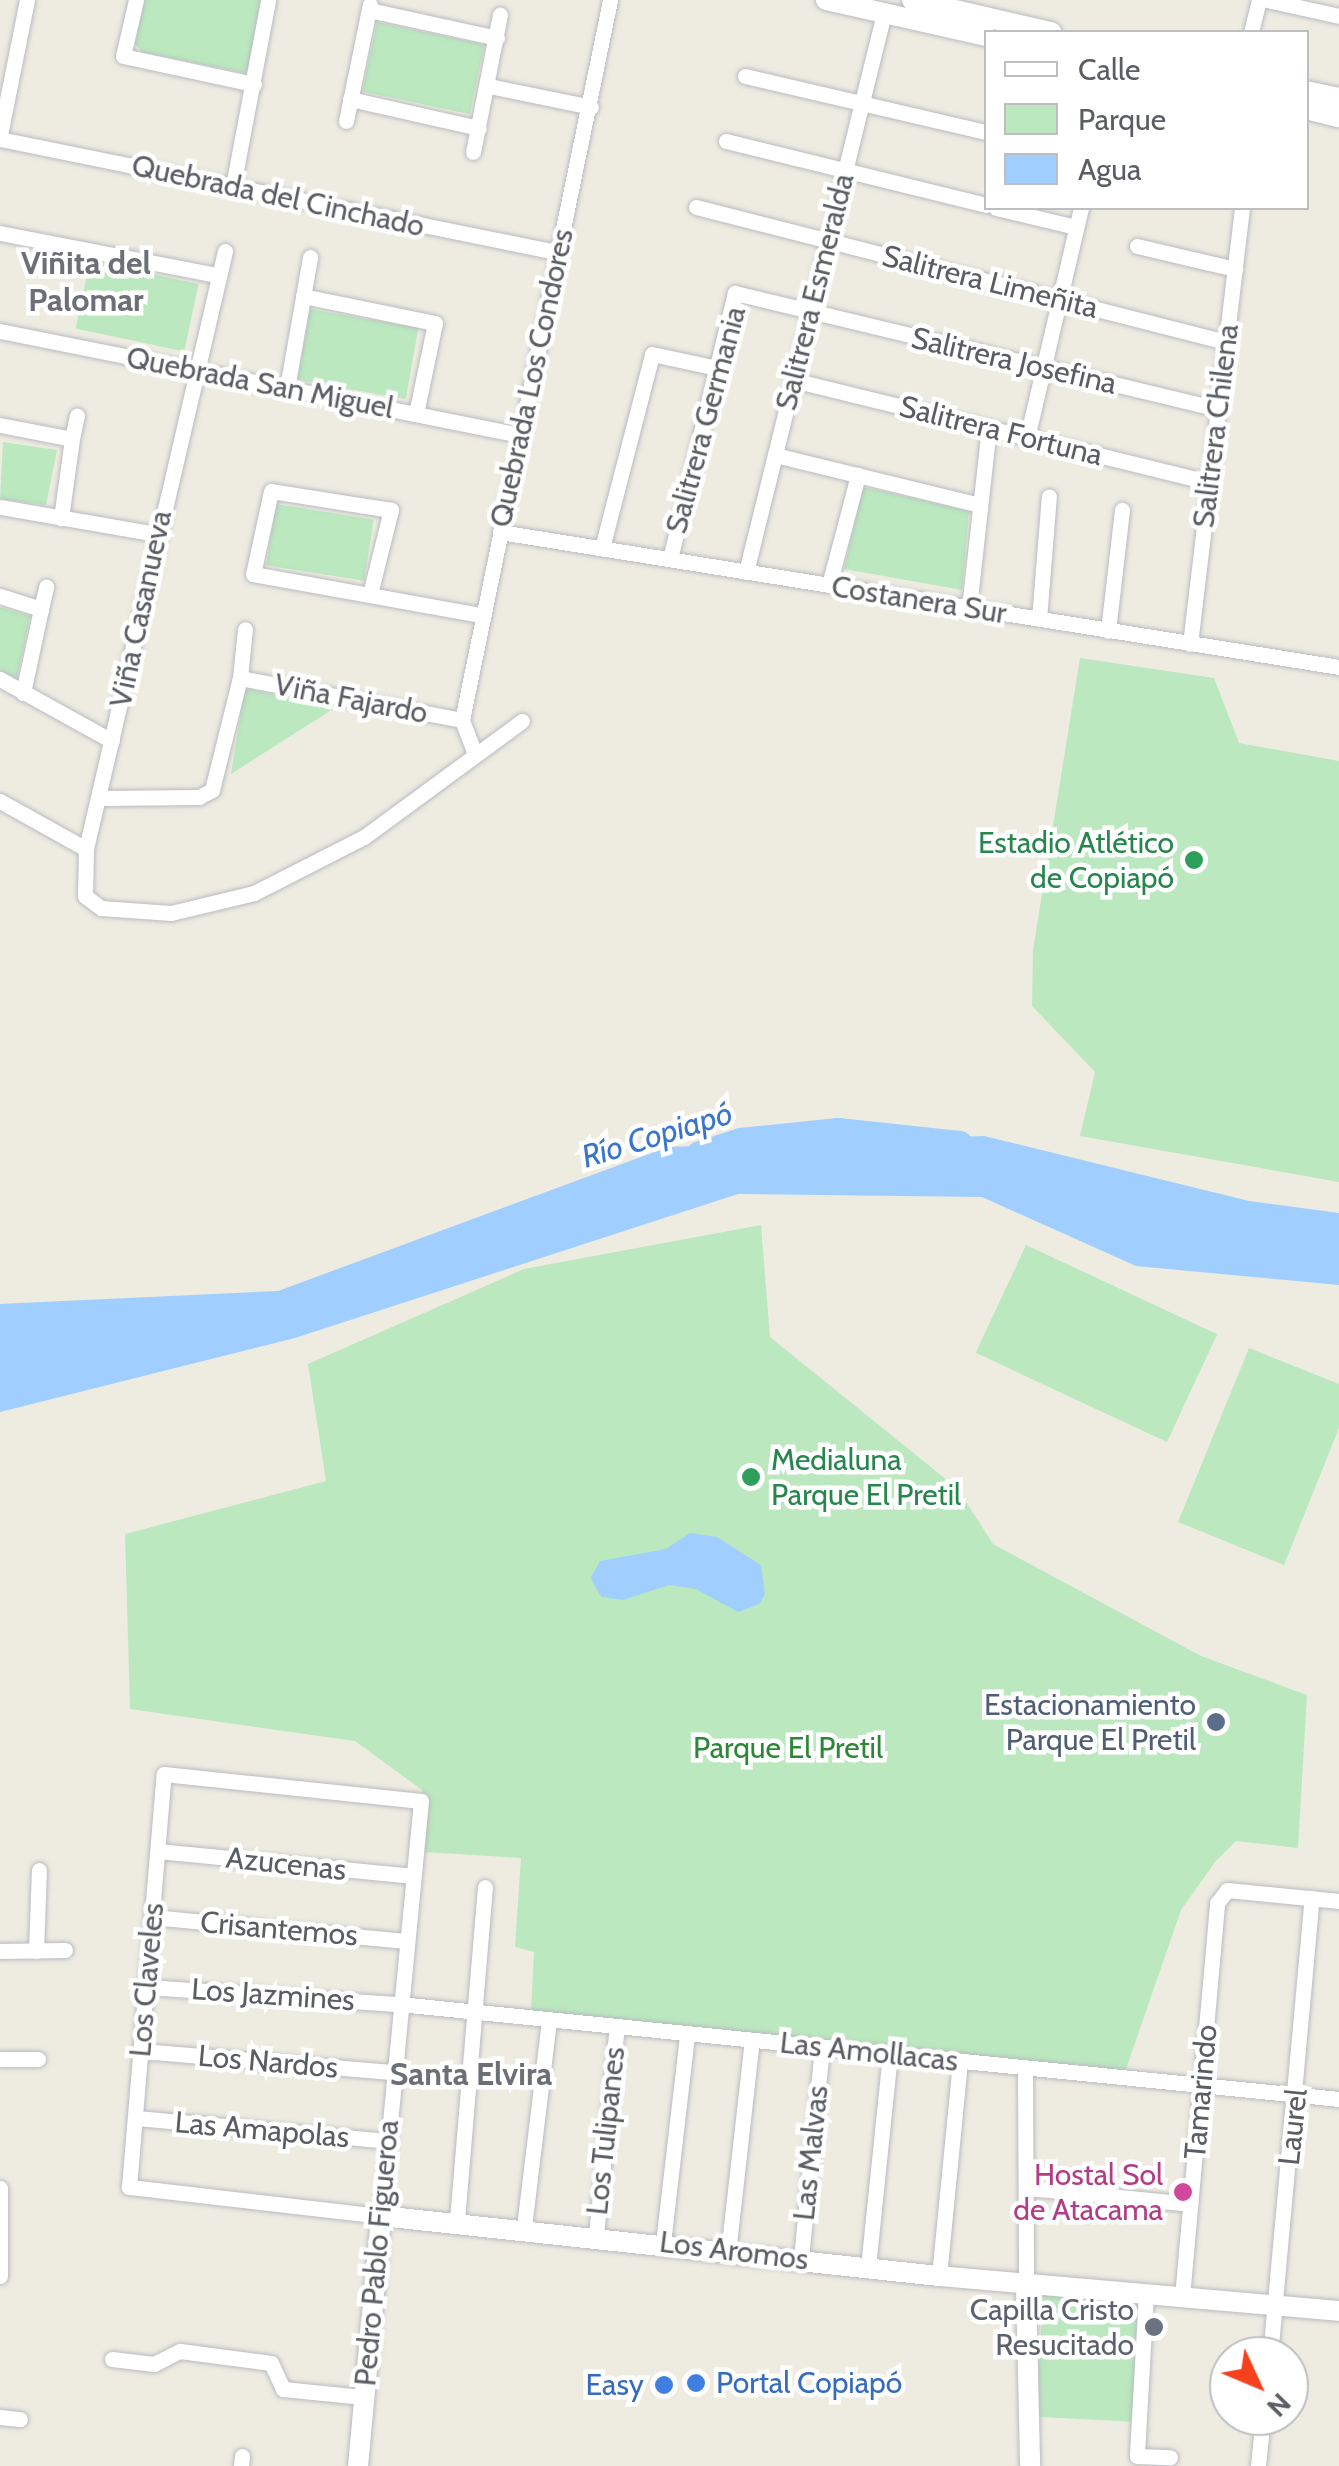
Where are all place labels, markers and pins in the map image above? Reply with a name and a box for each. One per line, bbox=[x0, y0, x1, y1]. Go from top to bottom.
place label: Estadio Atlético de Copiapó bbox=[978, 825, 1174, 896]
marker: Estadio Atlético de Copiapó bbox=[1183, 849, 1205, 871]
place label: Medialuna Parque El Pretil bbox=[771, 1442, 961, 1512]
marker: Medialuna Parque El Pretil bbox=[740, 1466, 762, 1488]
place label: Estacionamiento Parque El Pretil bbox=[984, 1687, 1196, 1758]
marker: Estacionamiento Parque El Pretil bbox=[1205, 1711, 1227, 1733]
place label: Hostal Sol de Atacama bbox=[1013, 2157, 1163, 2228]
marker: Hostal Sol de Atacama bbox=[1172, 2181, 1194, 2203]
place label: Capilla Cristo Resucitado bbox=[970, 2292, 1134, 2362]
marker: Capilla Cristo Resucitado bbox=[1143, 2316, 1165, 2338]
place label: Portal Copiapó bbox=[716, 2365, 902, 2401]
place label: Easy bbox=[585, 2367, 644, 2403]
marker: Portal Copiapó bbox=[685, 2372, 707, 2394]
marker: Easy bbox=[653, 2374, 675, 2396]

